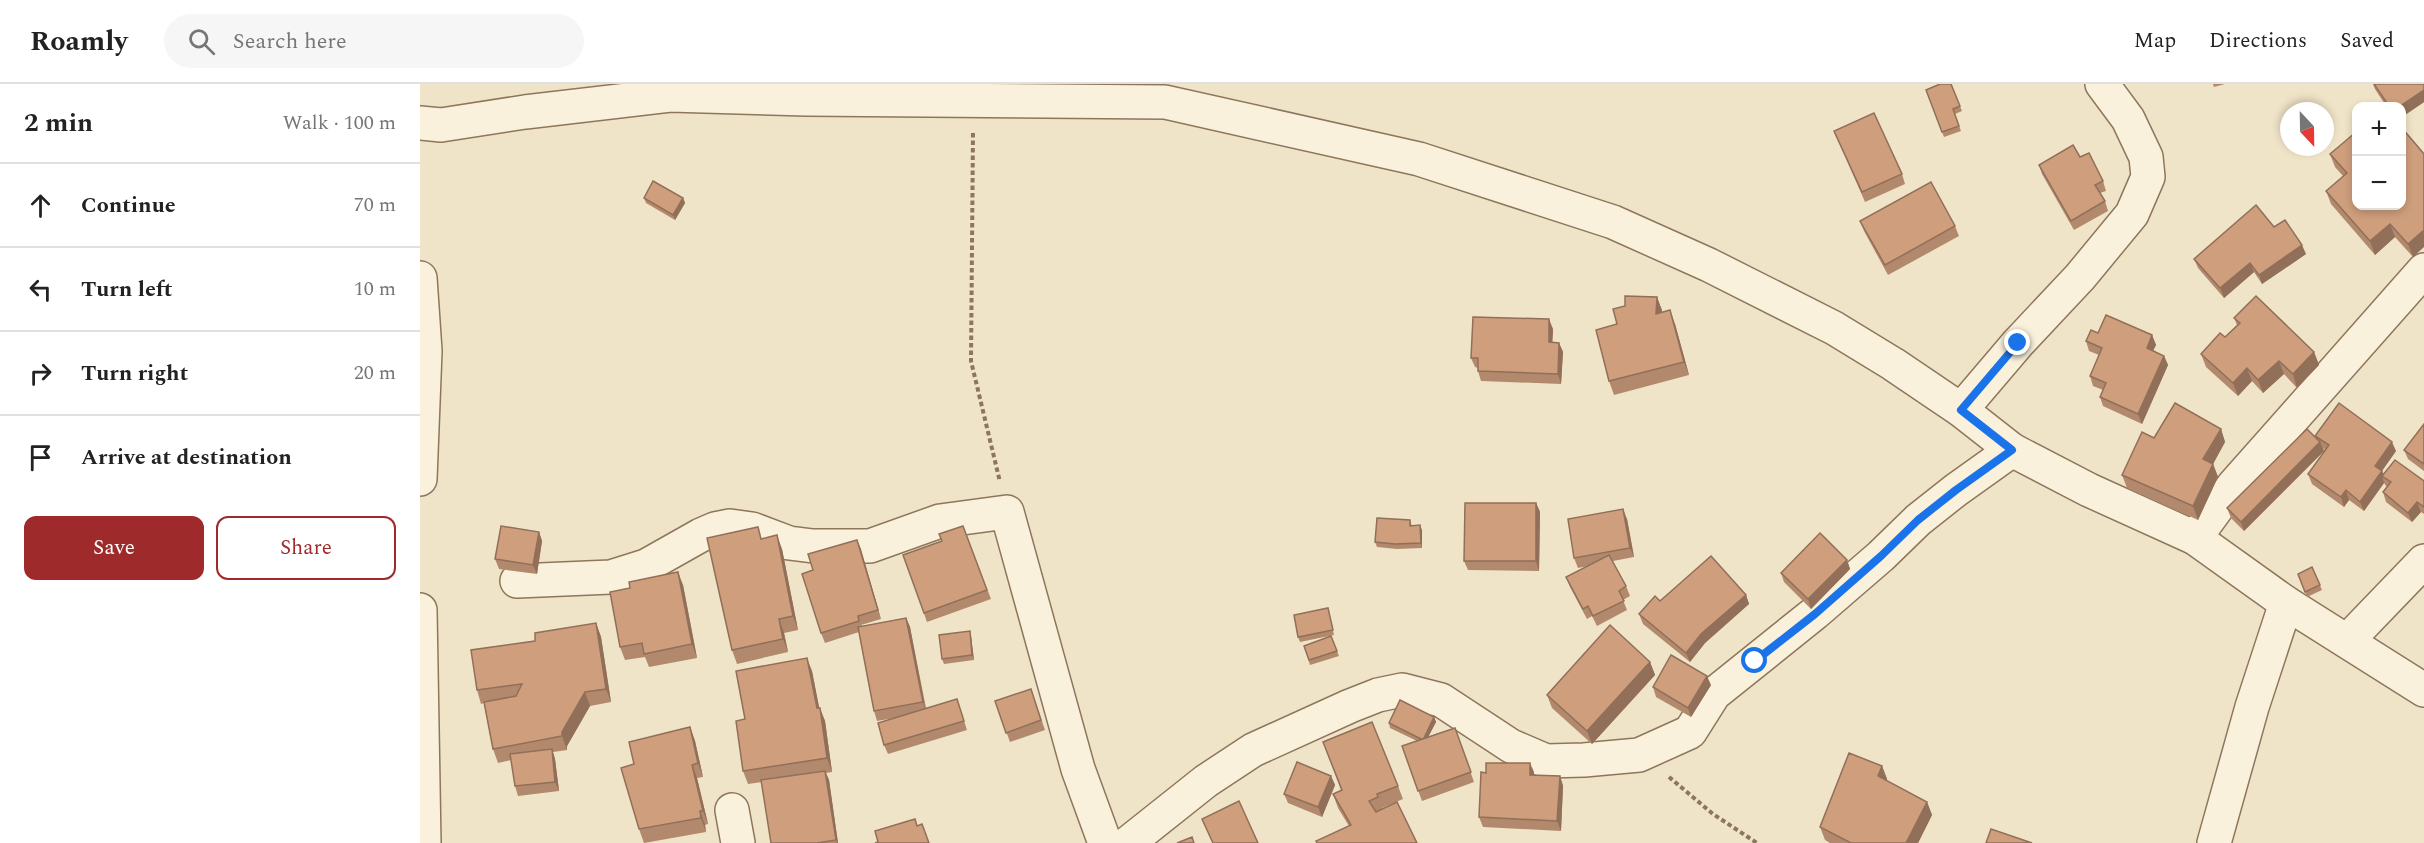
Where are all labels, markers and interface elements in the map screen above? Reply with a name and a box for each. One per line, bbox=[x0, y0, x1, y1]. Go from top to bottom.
search box bbox=[164, 14, 584, 68]
text: Roamly bbox=[30, 20, 128, 63]
icon: search bbox=[185, 25, 218, 58]
text: Search here bbox=[233, 25, 347, 58]
text: Map bbox=[2134, 25, 2176, 57]
text: Directions bbox=[2209, 25, 2307, 57]
text: Saved bbox=[2340, 25, 2394, 57]
north arrow bbox=[2280, 102, 2334, 156]
map controls bbox=[2352, 102, 2406, 210]
button: + bbox=[2352, 102, 2406, 156]
text: 2 min bbox=[24, 103, 93, 143]
text: Walk · 100 m bbox=[283, 108, 396, 138]
button: − bbox=[2352, 156, 2406, 210]
icon: ahead bbox=[24, 189, 57, 222]
text: Continue bbox=[81, 189, 176, 222]
text: 70 m bbox=[354, 190, 396, 220]
icon: left bbox=[24, 273, 57, 306]
text: Turn left bbox=[81, 273, 173, 306]
text: 10 m bbox=[354, 274, 396, 304]
route end bbox=[2004, 329, 2030, 355]
icon: right bbox=[24, 357, 57, 390]
text: Turn right bbox=[81, 357, 188, 390]
text: 20 m bbox=[354, 358, 396, 388]
icon: arrive bbox=[24, 441, 57, 474]
text: Arrive at destination bbox=[81, 441, 292, 474]
button: Save bbox=[24, 516, 204, 580]
button: Share bbox=[216, 516, 396, 580]
route start bbox=[1741, 647, 1767, 673]

